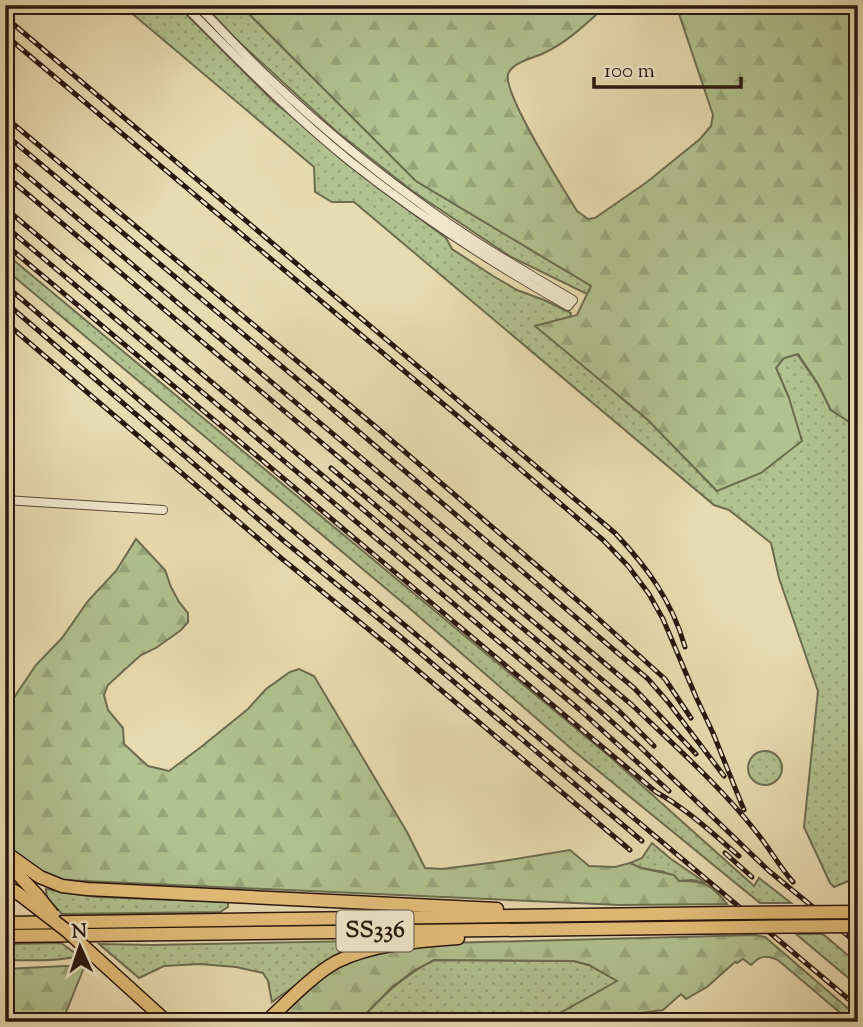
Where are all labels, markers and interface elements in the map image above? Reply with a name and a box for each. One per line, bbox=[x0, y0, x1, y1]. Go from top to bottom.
scale bar bbox=[594, 46, 740, 90]
text: 100 m bbox=[604, 57, 655, 87]
road number: SS336 bbox=[336, 911, 414, 951]
north arrow bbox=[46, 912, 116, 982]
text: N bbox=[71, 919, 88, 946]

